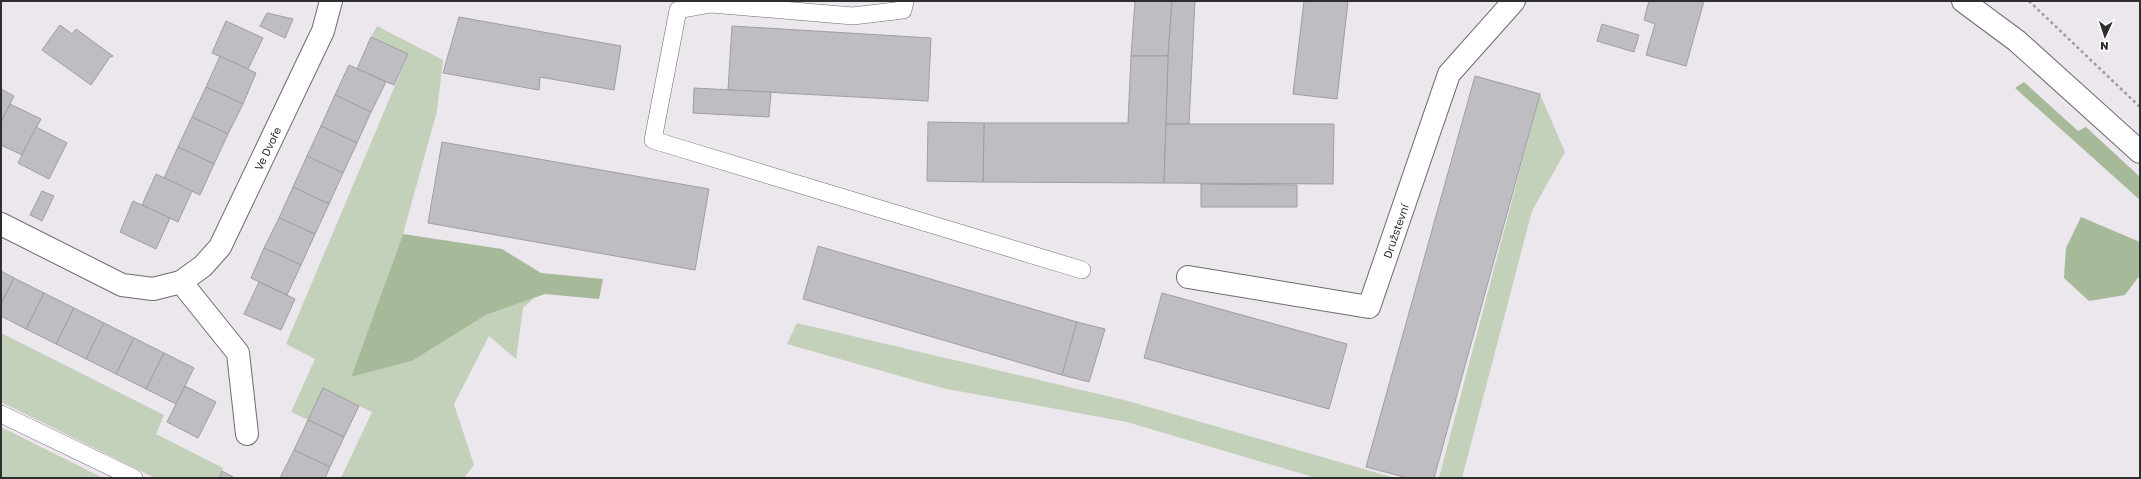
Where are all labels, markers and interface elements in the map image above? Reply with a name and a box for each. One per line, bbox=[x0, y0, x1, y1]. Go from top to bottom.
north arrow bbox=[2085, 16, 2125, 56]
text: N bbox=[2100, 40, 2109, 53]
street label: Ve Dvoře bbox=[251, 124, 283, 172]
street label: Družstevní bbox=[1380, 201, 1411, 260]

